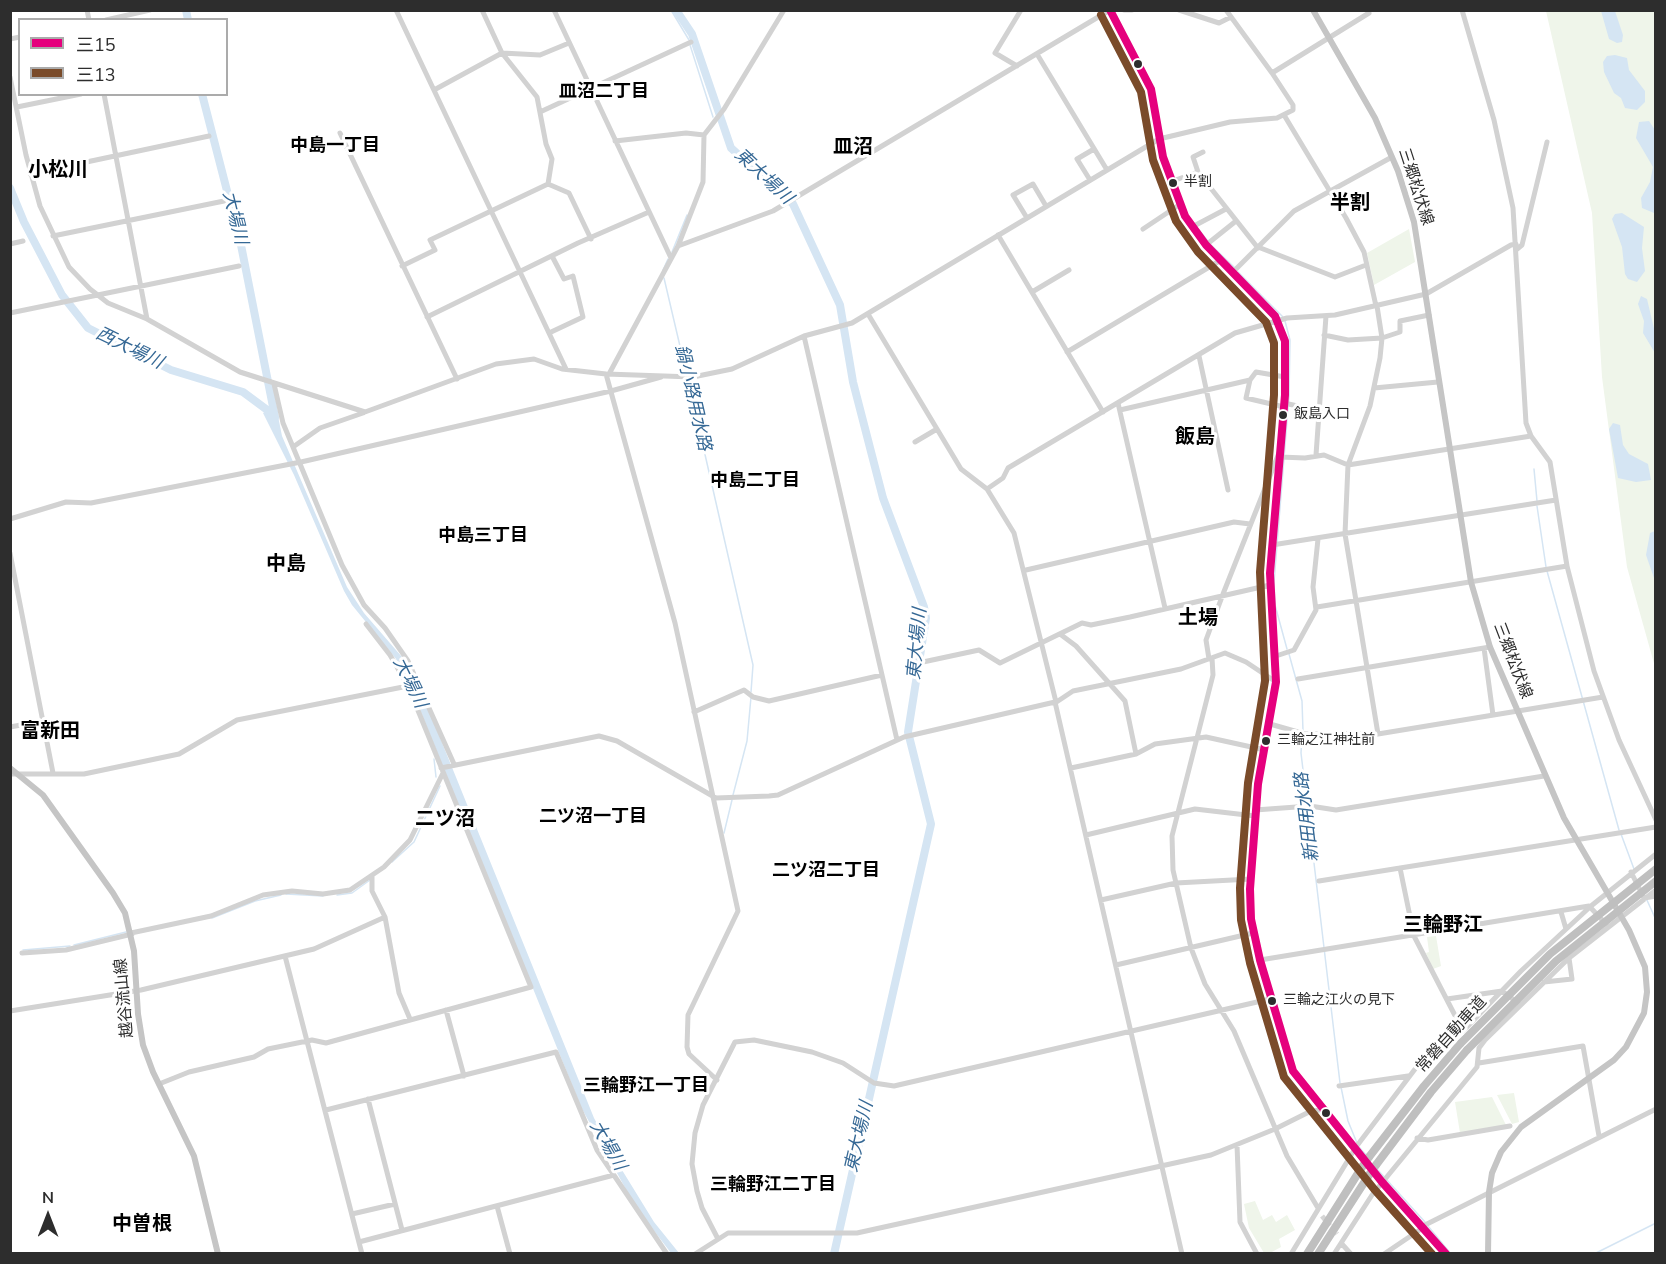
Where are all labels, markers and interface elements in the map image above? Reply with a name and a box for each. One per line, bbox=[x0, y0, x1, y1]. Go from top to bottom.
legend bbox=[18, 18, 228, 96]
text: 三15 bbox=[76, 33, 116, 57]
unlabelled marker bbox=[1132, 58, 1144, 70]
text: 三13 bbox=[76, 63, 116, 87]
district label: 皿沼二丁目 bbox=[559, 82, 649, 104]
district label: 中島一丁目 bbox=[290, 136, 380, 158]
district label: 皿沼 bbox=[833, 136, 873, 160]
water label: 東大場川 bbox=[729, 145, 797, 209]
street label: 三郷松伏線 bbox=[1394, 146, 1436, 228]
district label: 小松川 bbox=[28, 159, 88, 183]
place label: 半割 bbox=[1184, 175, 1212, 191]
marker: 半割 bbox=[1167, 177, 1179, 189]
water label: 大場川 bbox=[217, 189, 251, 247]
district label: 半割 bbox=[1330, 192, 1370, 216]
water label: 西大場川 bbox=[92, 324, 166, 374]
water label: 鍋小路用水路 bbox=[669, 343, 715, 453]
place label: 飯島入口 bbox=[1294, 407, 1350, 423]
marker: 飯島入口 bbox=[1277, 409, 1289, 421]
district label: 飯島 bbox=[1175, 426, 1215, 450]
district label: 中島二丁目 bbox=[710, 471, 800, 493]
district label: 中島三丁目 bbox=[438, 526, 528, 548]
district label: 中島 bbox=[266, 553, 306, 577]
water label: 東大場川 bbox=[904, 607, 932, 681]
district label: 土場 bbox=[1178, 607, 1218, 631]
street label: 三郷松伏線 bbox=[1489, 620, 1535, 702]
water label: 大場川 bbox=[387, 654, 431, 712]
district label: 富新田 bbox=[20, 720, 80, 744]
place label: 三輪之江神社前 bbox=[1277, 733, 1375, 749]
marker: 三輪之江神社前 bbox=[1260, 735, 1272, 747]
water label: 新田用水路 bbox=[1292, 771, 1324, 863]
district label: 二ツ沼一丁目 bbox=[539, 807, 647, 829]
district label: 二ツ沼 bbox=[415, 808, 475, 832]
district label: 二ツ沼二丁目 bbox=[772, 861, 880, 883]
district label: 三輪野江 bbox=[1403, 914, 1483, 938]
street label: 越谷流山線 bbox=[112, 957, 138, 1039]
place label: 三輪之江火の見下 bbox=[1283, 993, 1395, 1009]
street label: 常磐自動車道 bbox=[1413, 993, 1491, 1077]
marker: 三輪之江火の見下 bbox=[1266, 995, 1278, 1007]
district label: 三輪野江一丁目 bbox=[583, 1076, 709, 1098]
water label: 東大場川 bbox=[841, 1099, 879, 1175]
unlabelled marker bbox=[1320, 1107, 1332, 1119]
water label: 大場川 bbox=[584, 1117, 630, 1175]
district label: 三輪野江二丁目 bbox=[710, 1175, 836, 1197]
north arrow bbox=[18, 1186, 78, 1246]
text: N bbox=[42, 1187, 54, 1209]
district label: 中曽根 bbox=[112, 1213, 172, 1237]

